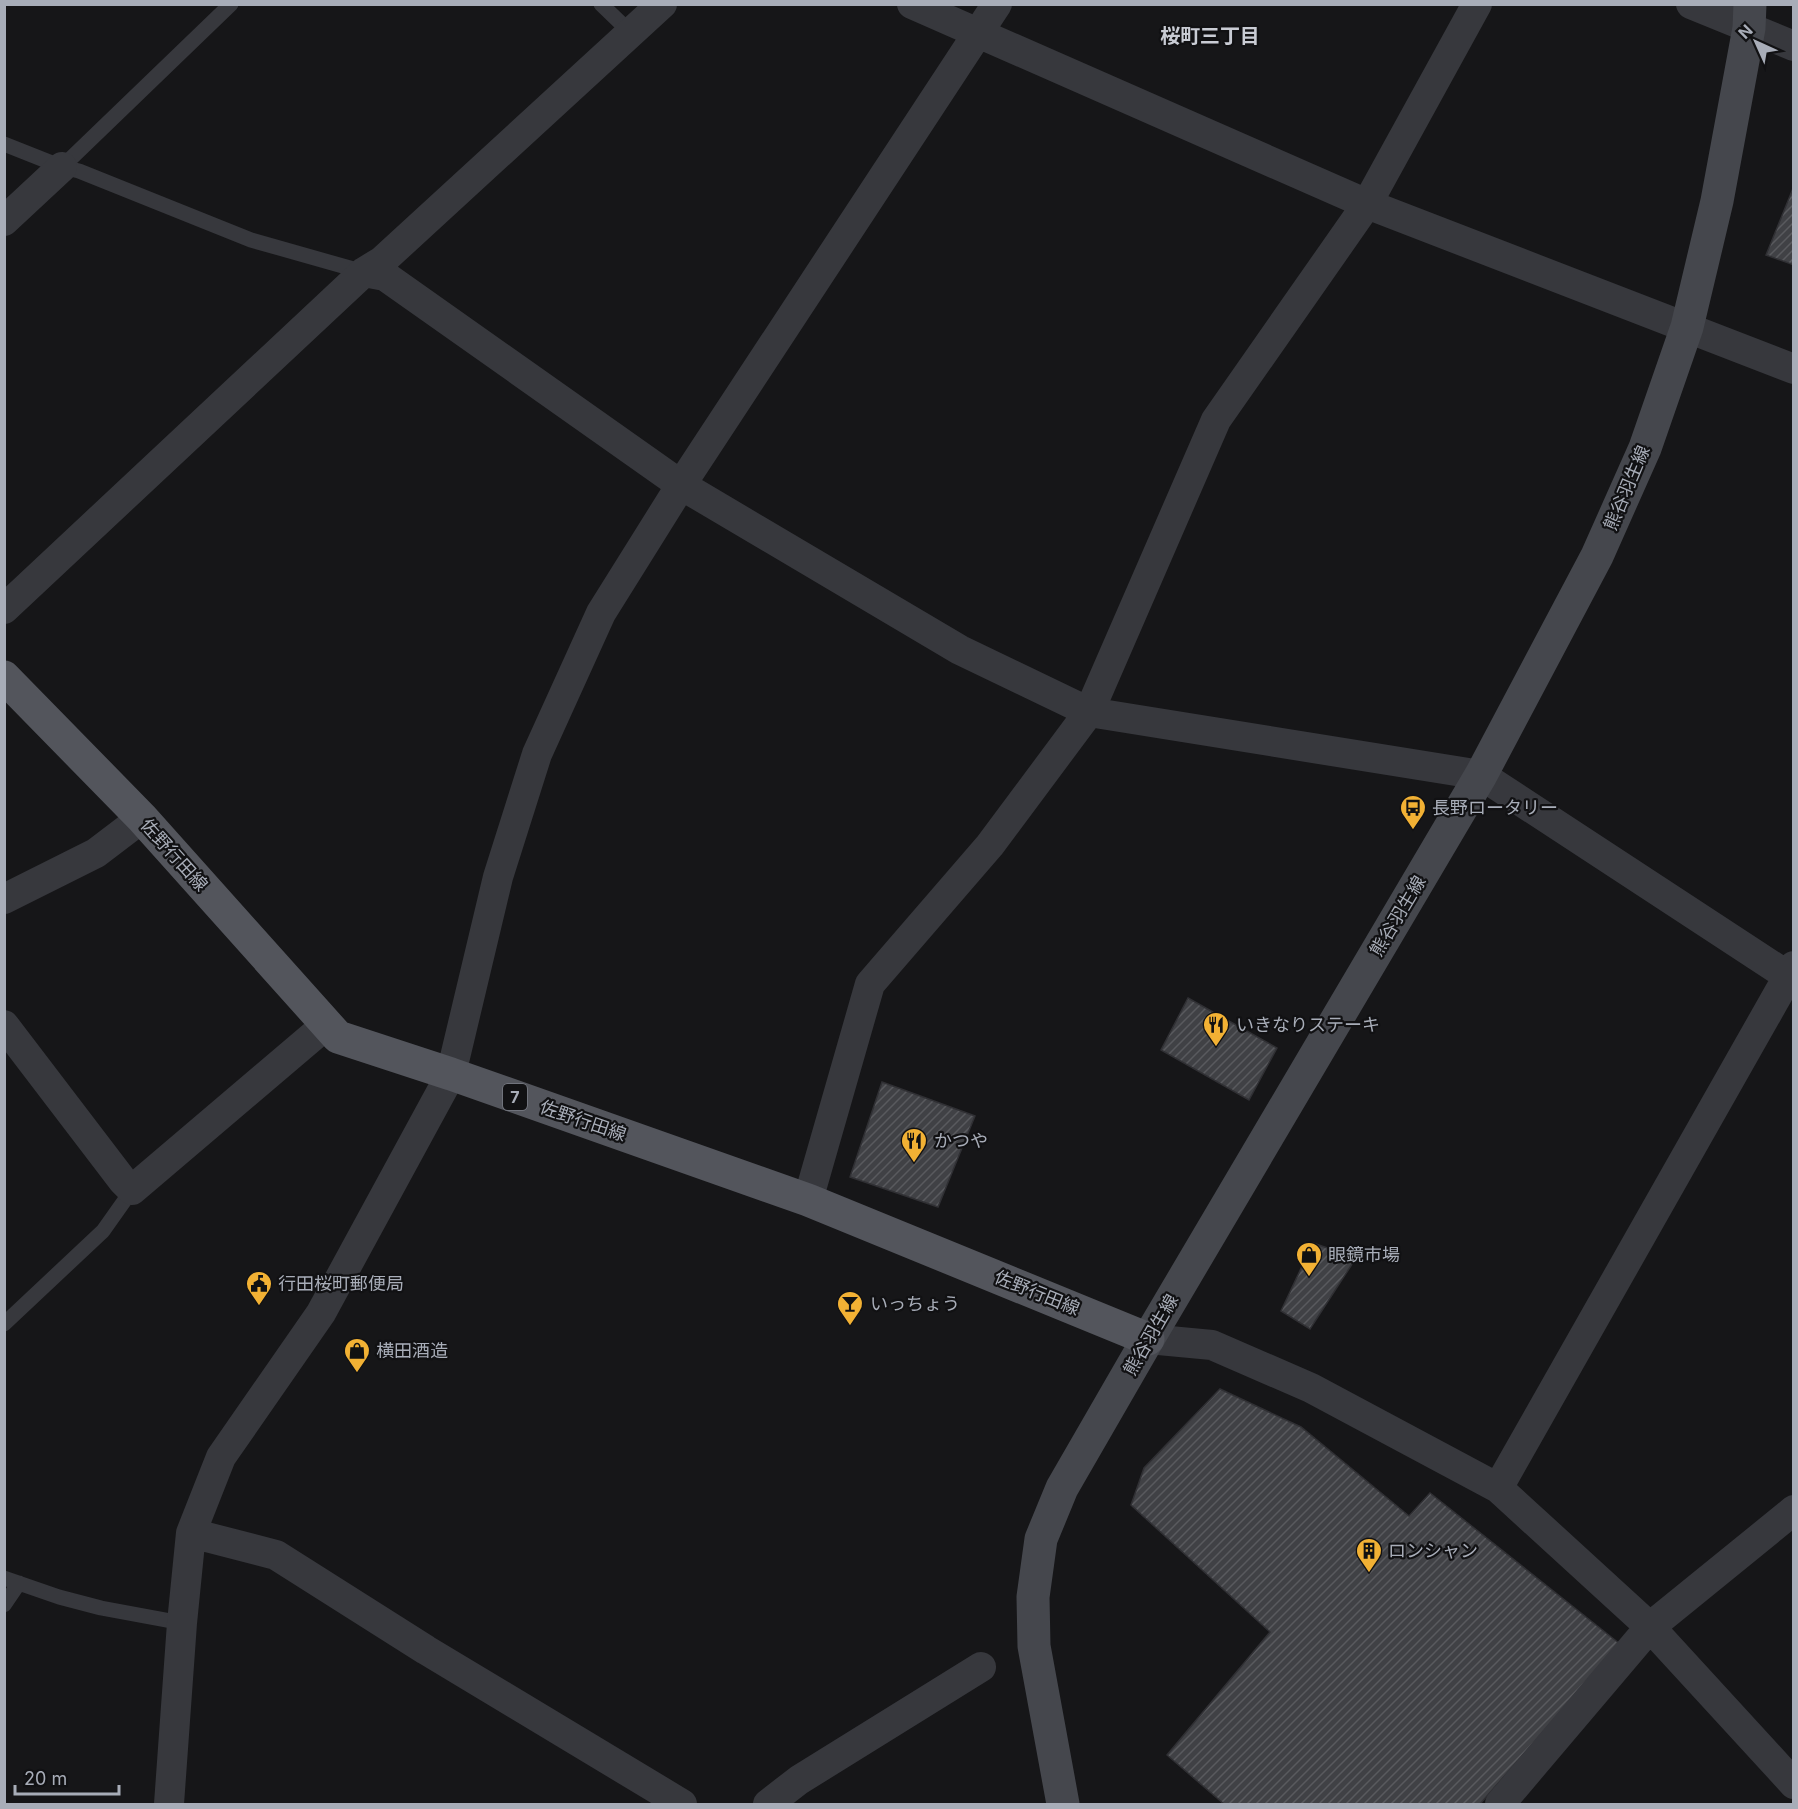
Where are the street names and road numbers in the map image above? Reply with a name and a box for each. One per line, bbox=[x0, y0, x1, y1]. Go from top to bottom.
street label: 熊谷羽生線 bbox=[1599, 442, 1654, 533]
street label: 佐野行田線 bbox=[136, 814, 212, 895]
street label: 熊谷羽生線 bbox=[1365, 872, 1430, 960]
road number: 7 bbox=[503, 1084, 527, 1110]
street label: 佐野行田線 bbox=[537, 1096, 629, 1145]
street label: 佐野行田線 bbox=[992, 1266, 1083, 1319]
street label: 熊谷羽生線 bbox=[1119, 1291, 1182, 1379]

